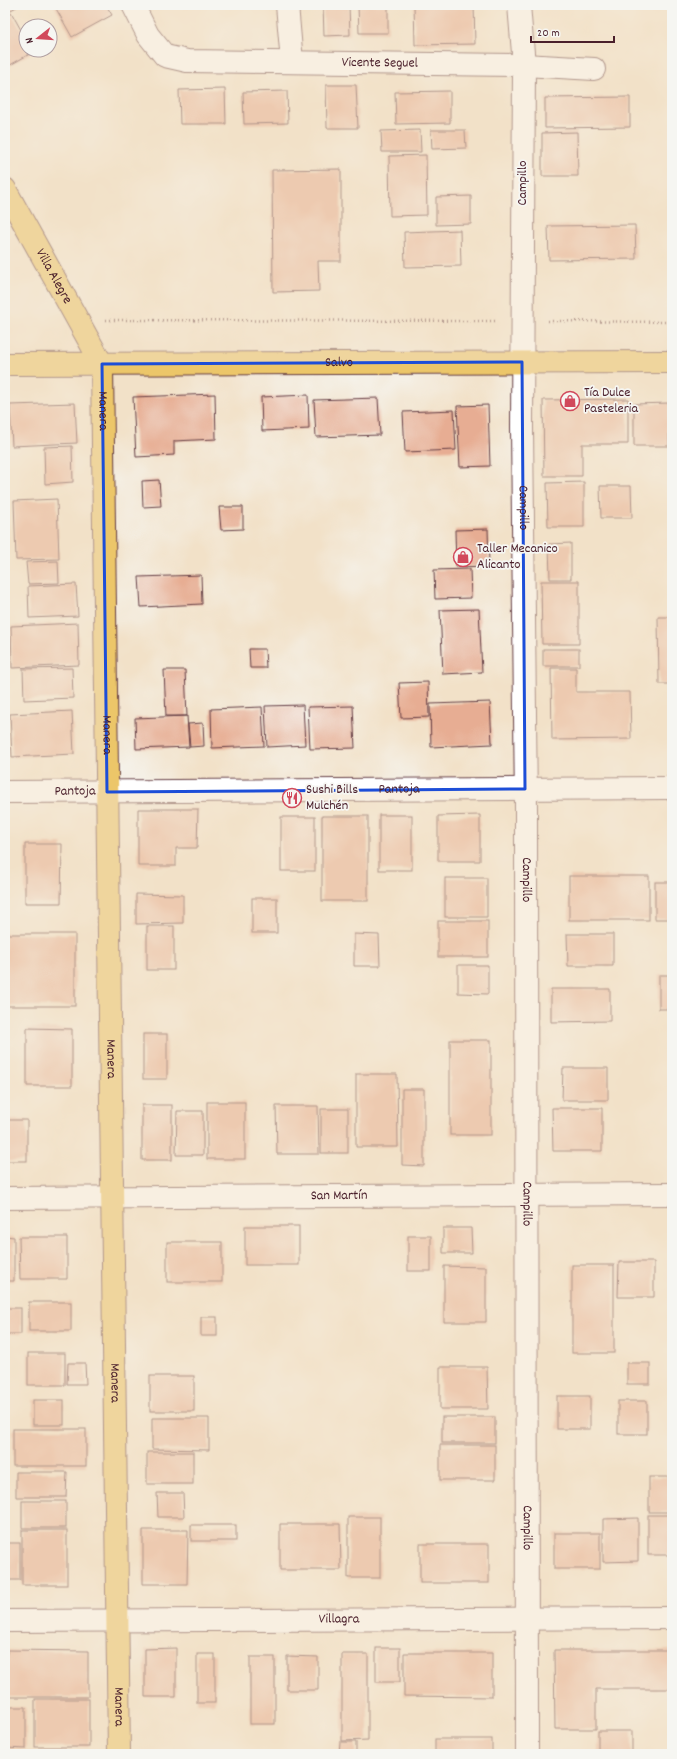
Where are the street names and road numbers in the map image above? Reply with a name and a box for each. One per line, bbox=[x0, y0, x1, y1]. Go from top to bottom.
street label: Vicente Seguel bbox=[342, 53, 419, 74]
street label: Campillo bbox=[513, 160, 533, 206]
street label: Villa Alegre bbox=[30, 245, 77, 308]
street label: Salvo bbox=[325, 353, 353, 373]
street label: Manera bbox=[92, 391, 113, 431]
street label: Campillo bbox=[513, 485, 533, 530]
street label: Manera bbox=[96, 715, 117, 755]
street label: Pantoja bbox=[378, 780, 420, 800]
street label: Pantoja bbox=[54, 781, 96, 802]
street label: Campillo bbox=[516, 857, 536, 902]
street label: Manera bbox=[100, 1039, 121, 1079]
street label: Campillo bbox=[516, 1181, 536, 1226]
street label: San Martín bbox=[311, 1186, 367, 1206]
street label: Manera bbox=[104, 1363, 125, 1403]
street label: Campillo bbox=[517, 1505, 537, 1550]
street label: Villagra bbox=[319, 1609, 360, 1630]
street label: Manera bbox=[108, 1687, 129, 1727]

